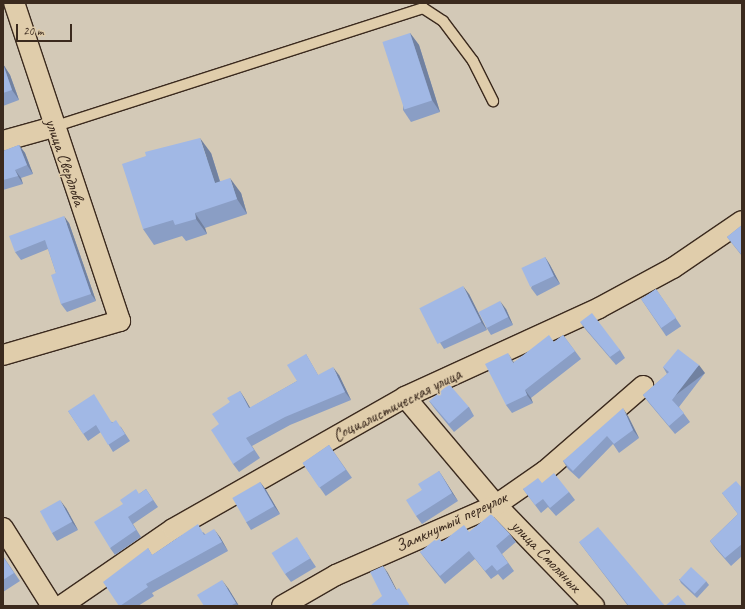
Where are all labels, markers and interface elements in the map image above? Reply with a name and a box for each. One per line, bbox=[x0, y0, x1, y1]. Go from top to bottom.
scale bar bbox=[18, 16, 74, 42]
text: 20 m bbox=[23, 23, 43, 39]
street label: улица Свердлова bbox=[41, 116, 89, 208]
street label: Социалистическая улица bbox=[329, 363, 465, 447]
street label: Замкнутый переулок bbox=[392, 487, 510, 557]
street label: улица Смоляных bbox=[507, 516, 585, 596]

